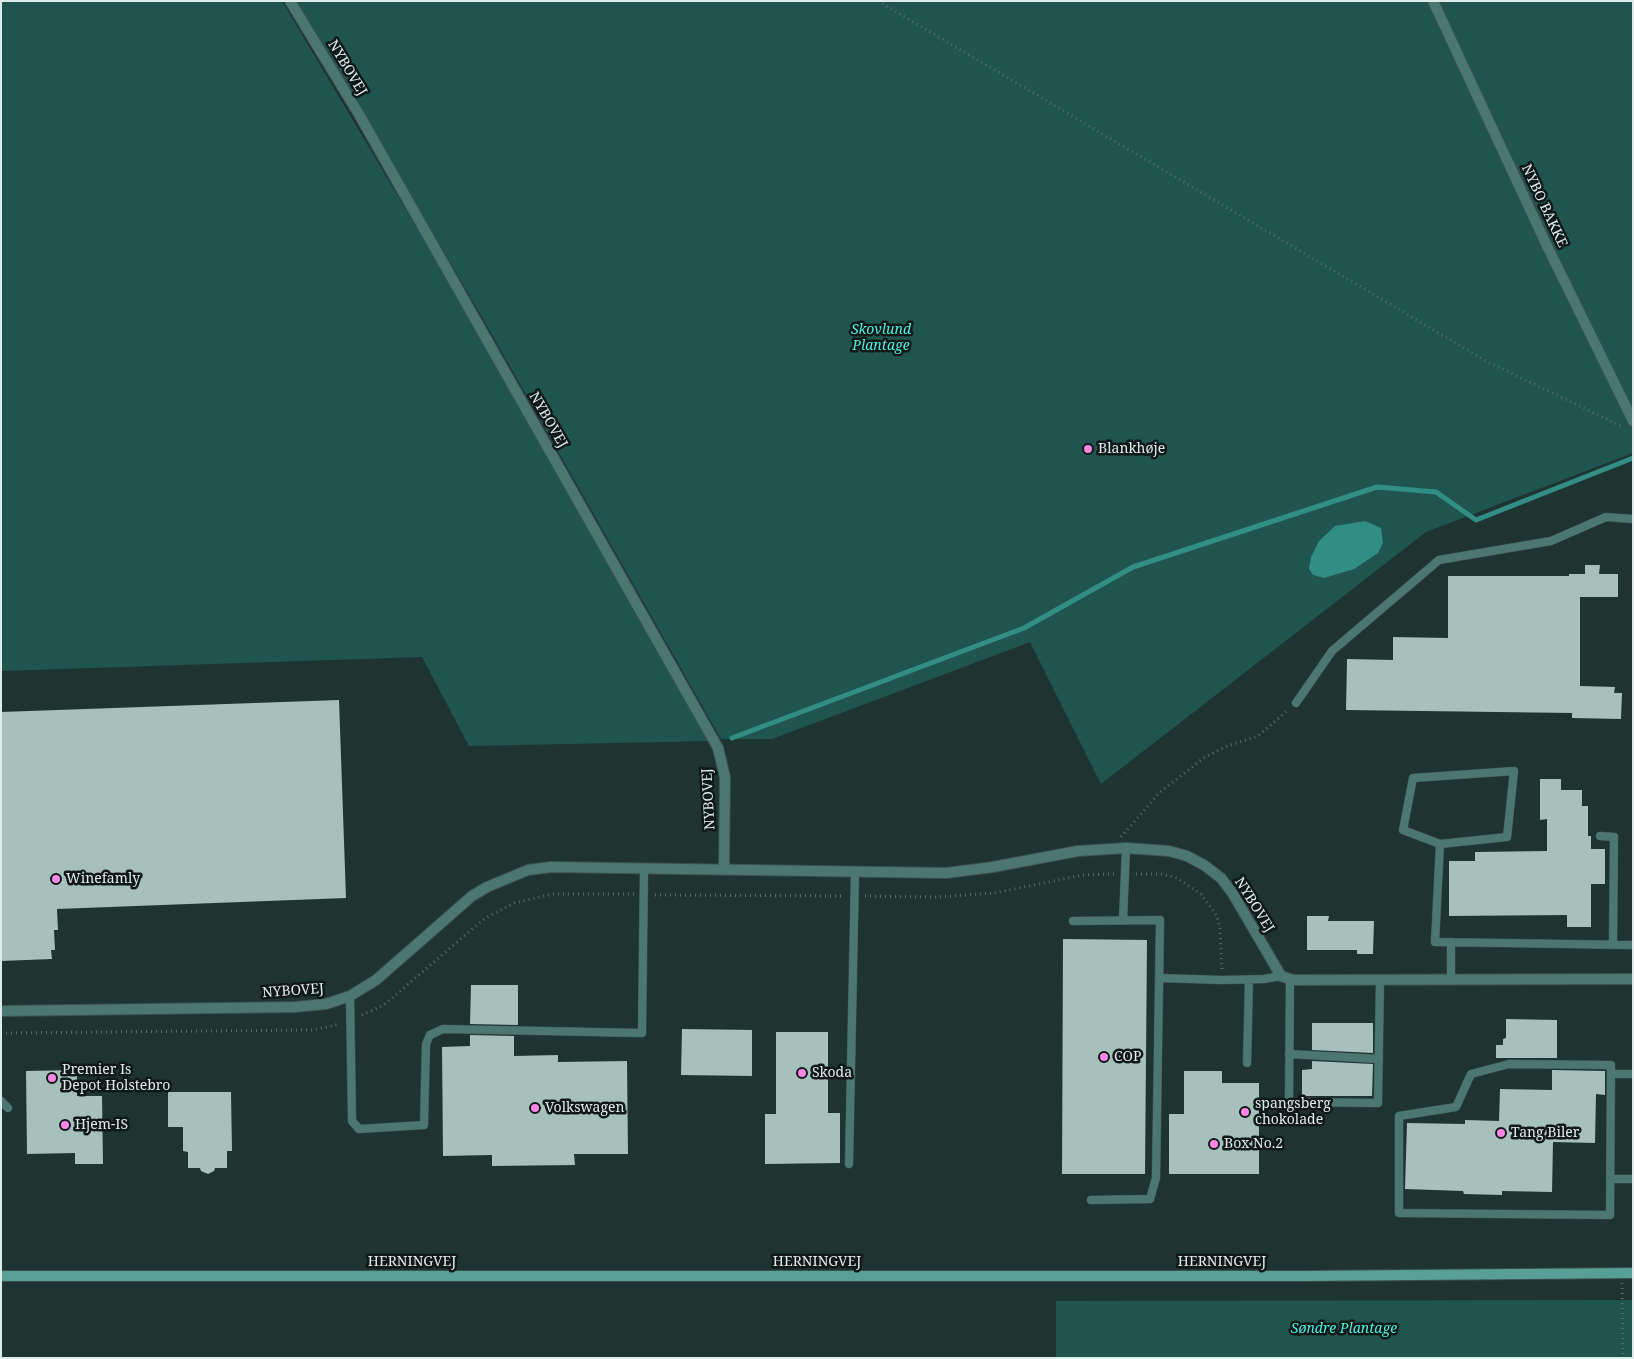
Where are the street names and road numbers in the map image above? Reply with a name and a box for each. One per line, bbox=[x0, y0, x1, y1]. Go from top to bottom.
street label: NYBOVEJ bbox=[324, 37, 370, 99]
street label: NYBO BAKKE bbox=[1517, 162, 1571, 250]
street label: NYBOVEJ bbox=[525, 389, 571, 451]
street label: NYBOVEJ bbox=[699, 768, 719, 830]
street label: NYBOVEJ bbox=[1230, 874, 1278, 936]
street label: NYBOVEJ bbox=[262, 980, 324, 1002]
street label: HERNINGVEJ bbox=[368, 1254, 456, 1270]
street label: HERNINGVEJ bbox=[773, 1254, 861, 1270]
street label: HERNINGVEJ bbox=[1178, 1254, 1266, 1270]

